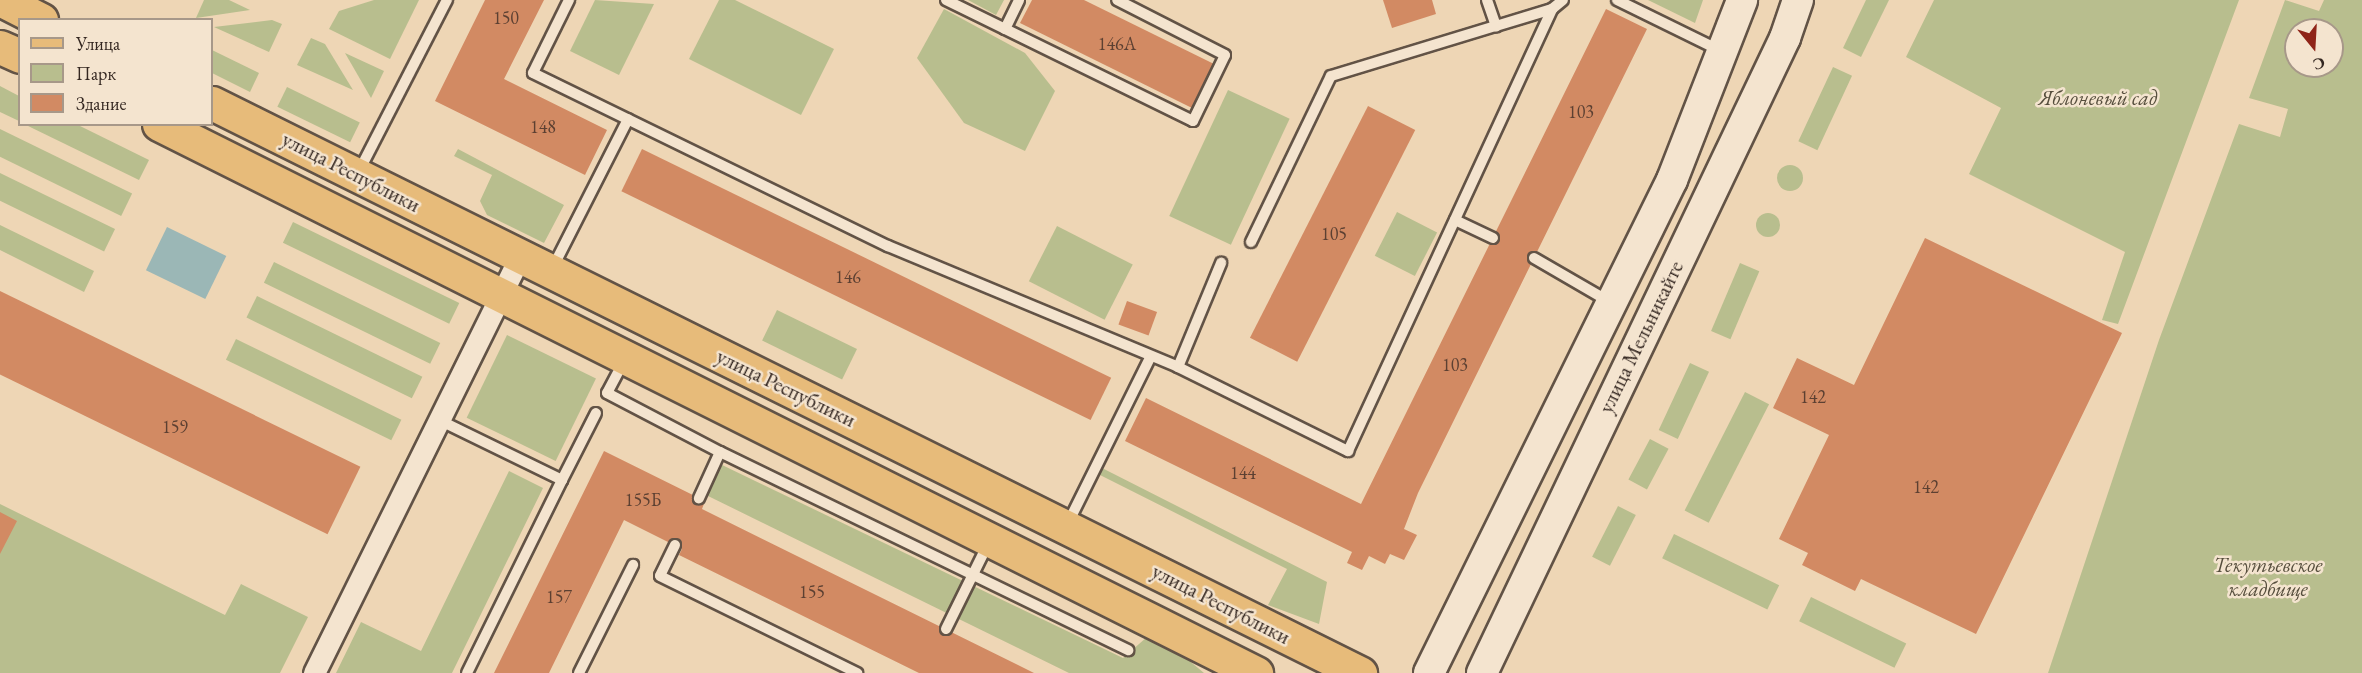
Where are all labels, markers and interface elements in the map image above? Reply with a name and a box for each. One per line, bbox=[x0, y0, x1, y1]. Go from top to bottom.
house number: 150 bbox=[493, 7, 519, 29]
legend bbox=[18, 18, 213, 126]
north arrow bbox=[2284, 18, 2344, 78]
text: Улица bbox=[76, 32, 120, 55]
house number: 146А bbox=[1098, 33, 1136, 55]
text: С bbox=[2310, 52, 2328, 75]
text: Парк bbox=[76, 62, 116, 85]
park label: Яблоневый сад bbox=[2039, 85, 2157, 111]
text: Здание bbox=[76, 92, 126, 115]
house number: 103 bbox=[1568, 101, 1594, 123]
house number: 148 bbox=[530, 116, 556, 138]
street label: улица Республики bbox=[278, 126, 424, 218]
house number: 105 bbox=[1321, 223, 1347, 245]
street label: улица Мельникайте bbox=[1593, 257, 1689, 417]
house number: 146 bbox=[835, 266, 861, 288]
street label: улица Республики bbox=[712, 343, 860, 433]
house number: 103 bbox=[1442, 354, 1468, 376]
house number: 142 bbox=[1800, 386, 1826, 408]
house number: 159 bbox=[162, 416, 188, 438]
house number: 144 bbox=[1230, 462, 1256, 484]
house number: 142 bbox=[1913, 476, 1939, 498]
house number: 155Б bbox=[625, 489, 661, 511]
park label: Текутьевское кладбище bbox=[2214, 552, 2322, 602]
street label: улица Республики bbox=[1148, 558, 1294, 650]
house number: 155 bbox=[799, 581, 825, 603]
house number: 157 bbox=[546, 586, 572, 608]

